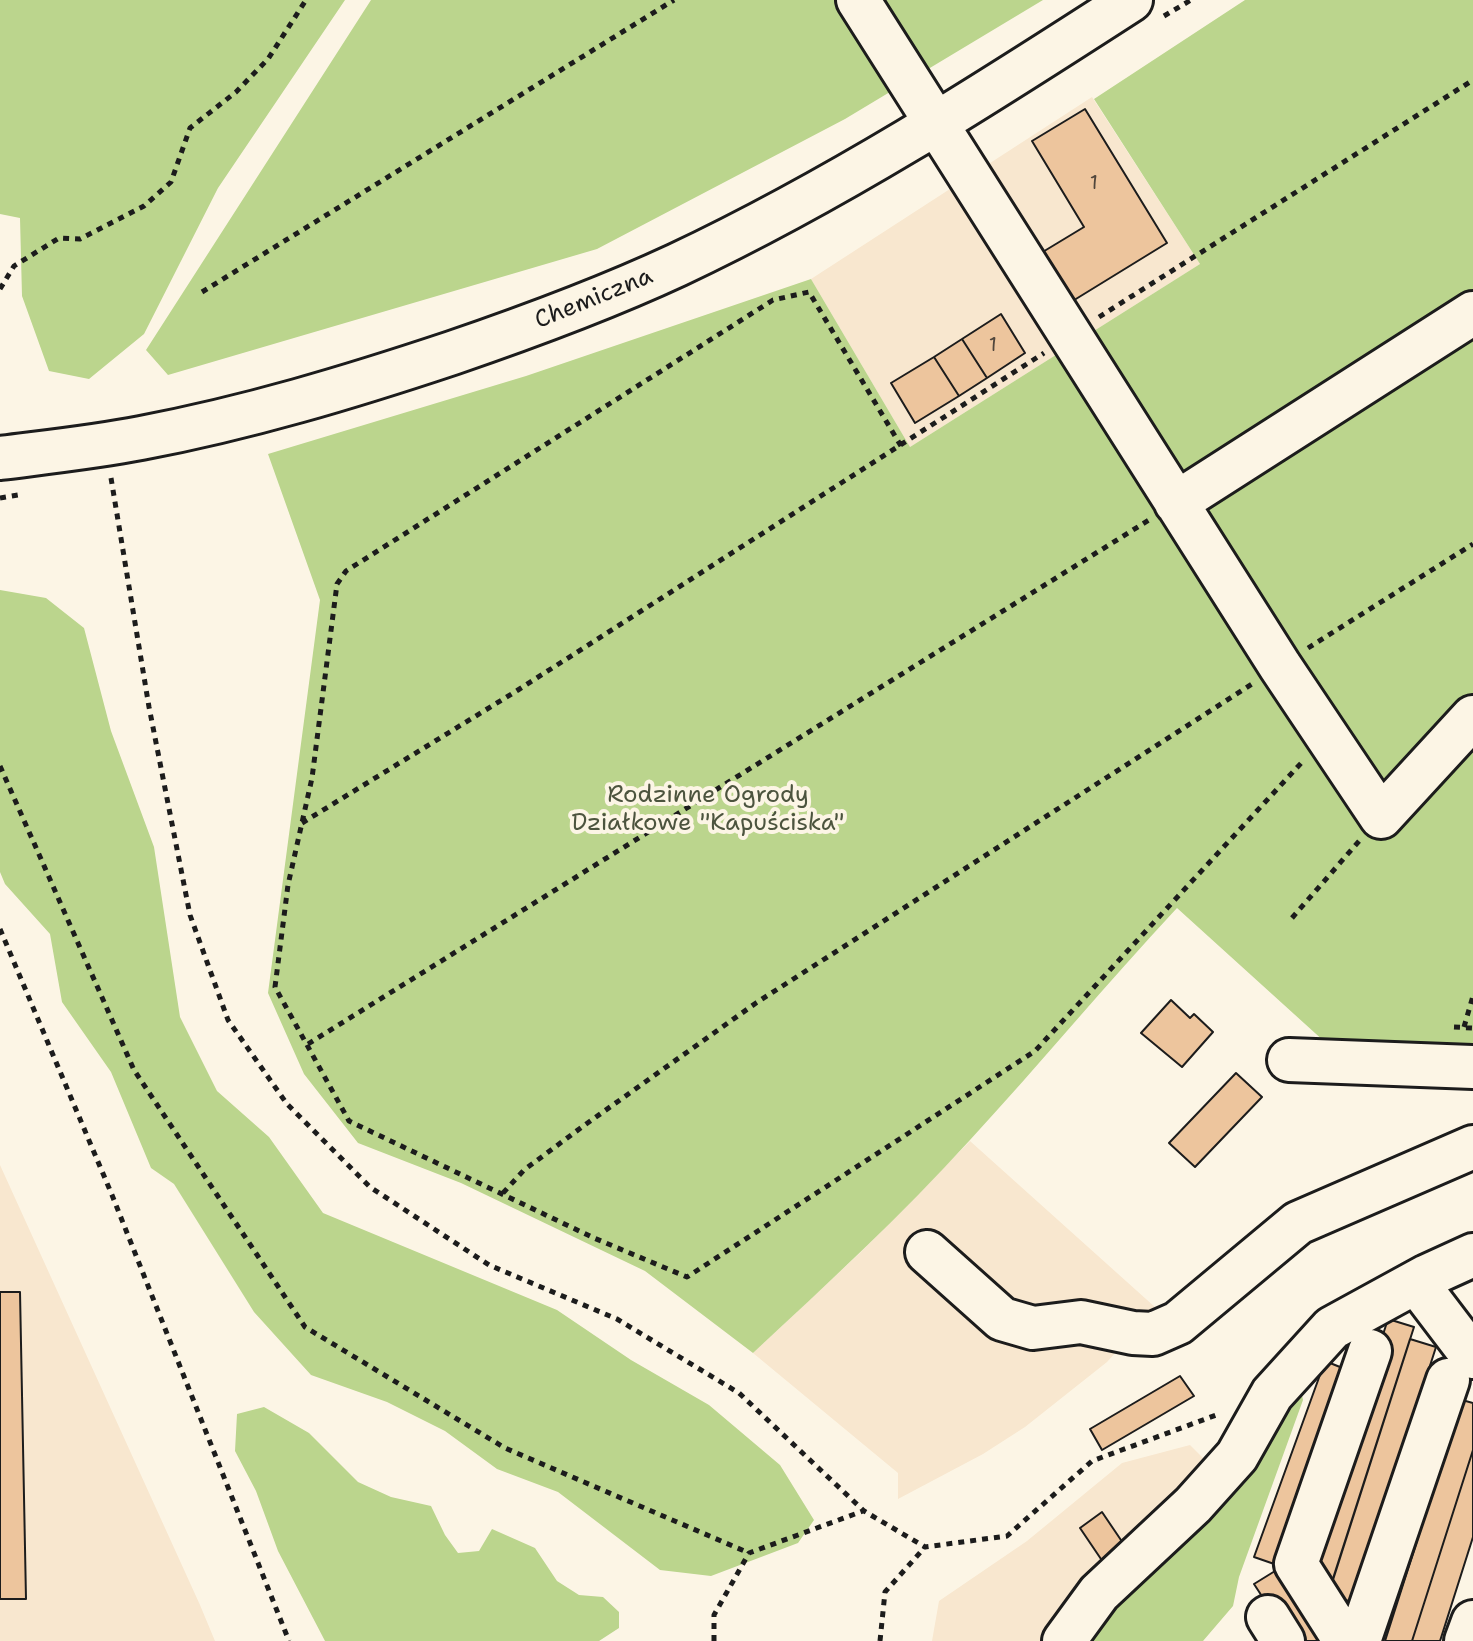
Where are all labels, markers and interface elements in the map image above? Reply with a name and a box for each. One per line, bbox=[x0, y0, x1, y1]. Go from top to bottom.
house number: 1 bbox=[1090, 172, 1098, 196]
street label: Chemiczna bbox=[531, 262, 657, 336]
house number: 1 bbox=[989, 334, 997, 358]
park label: Rodzinne Ogrody Działkowe "Kapuściska" bbox=[571, 782, 845, 838]

